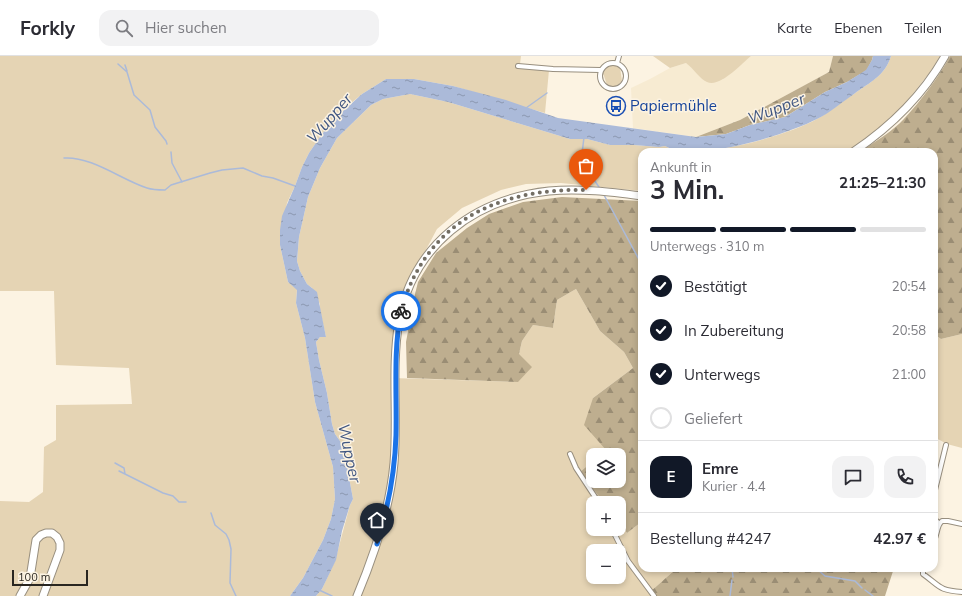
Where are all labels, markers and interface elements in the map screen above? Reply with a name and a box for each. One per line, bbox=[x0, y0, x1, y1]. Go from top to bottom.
search box bbox=[99, 10, 379, 46]
text: Forkly bbox=[20, 16, 75, 40]
icon: search bbox=[113, 17, 135, 39]
text: Hier suchen bbox=[145, 18, 227, 37]
text: Karte bbox=[777, 19, 812, 37]
text: Ebenen bbox=[834, 19, 883, 37]
text: Teilen bbox=[905, 19, 942, 37]
water label: Wupper bbox=[744, 87, 809, 128]
water label: Wupper bbox=[302, 88, 357, 147]
bus stop icon: Papiermühle bbox=[605, 95, 627, 117]
place label: Papiermühle bbox=[630, 96, 717, 115]
pin bbox=[569, 149, 603, 190]
icon: bag bbox=[575, 155, 597, 177]
text: Ankunft in bbox=[650, 159, 712, 175]
text: 3 Min. bbox=[650, 173, 724, 206]
text: 21:25–21:30 bbox=[839, 173, 926, 192]
text: Unterwegs · 310 m bbox=[650, 238, 764, 254]
icon: check bbox=[650, 275, 672, 297]
text: Bestätigt bbox=[684, 277, 747, 296]
text: 20:54 bbox=[892, 278, 926, 294]
courier bbox=[381, 291, 421, 331]
icon: bike bbox=[390, 300, 412, 322]
icon: check bbox=[650, 319, 672, 341]
text: In Zubereitung bbox=[684, 321, 784, 340]
text: 20:58 bbox=[892, 322, 926, 338]
icon: check bbox=[650, 363, 672, 385]
text: Unterwegs bbox=[684, 365, 761, 384]
text: 21:00 bbox=[892, 366, 926, 382]
text: Geliefert bbox=[684, 409, 743, 428]
water label: Wupper bbox=[334, 422, 366, 486]
map controls bbox=[586, 448, 626, 584]
button: layers bbox=[586, 448, 626, 488]
button: chat bbox=[832, 456, 874, 498]
button: phone bbox=[884, 456, 926, 498]
text: Emre bbox=[702, 459, 738, 478]
text: E bbox=[667, 467, 675, 486]
text: Kurier · 4.4 bbox=[702, 478, 766, 494]
button: + bbox=[586, 496, 626, 536]
pin bbox=[360, 503, 394, 544]
icon: home bbox=[366, 509, 388, 531]
text: Bestellung #4247 bbox=[650, 529, 772, 548]
text: 42.97 € bbox=[873, 529, 926, 548]
button: − bbox=[586, 544, 626, 584]
scale bar bbox=[12, 568, 88, 587]
text: 100 m bbox=[18, 570, 50, 584]

